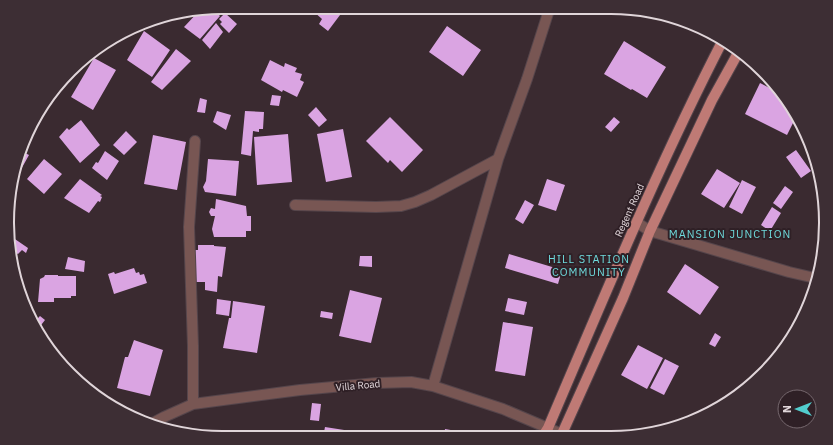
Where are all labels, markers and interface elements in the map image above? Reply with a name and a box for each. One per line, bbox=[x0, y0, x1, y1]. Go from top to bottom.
street label: Regent Road bbox=[612, 182, 647, 239]
district label: MANSION JUNCTION bbox=[669, 227, 791, 241]
district label: HILL STATION COMMUNITY bbox=[548, 252, 630, 279]
street label: Villa Road bbox=[335, 377, 381, 394]
north arrow bbox=[777, 389, 817, 429]
text: N bbox=[780, 405, 794, 413]

